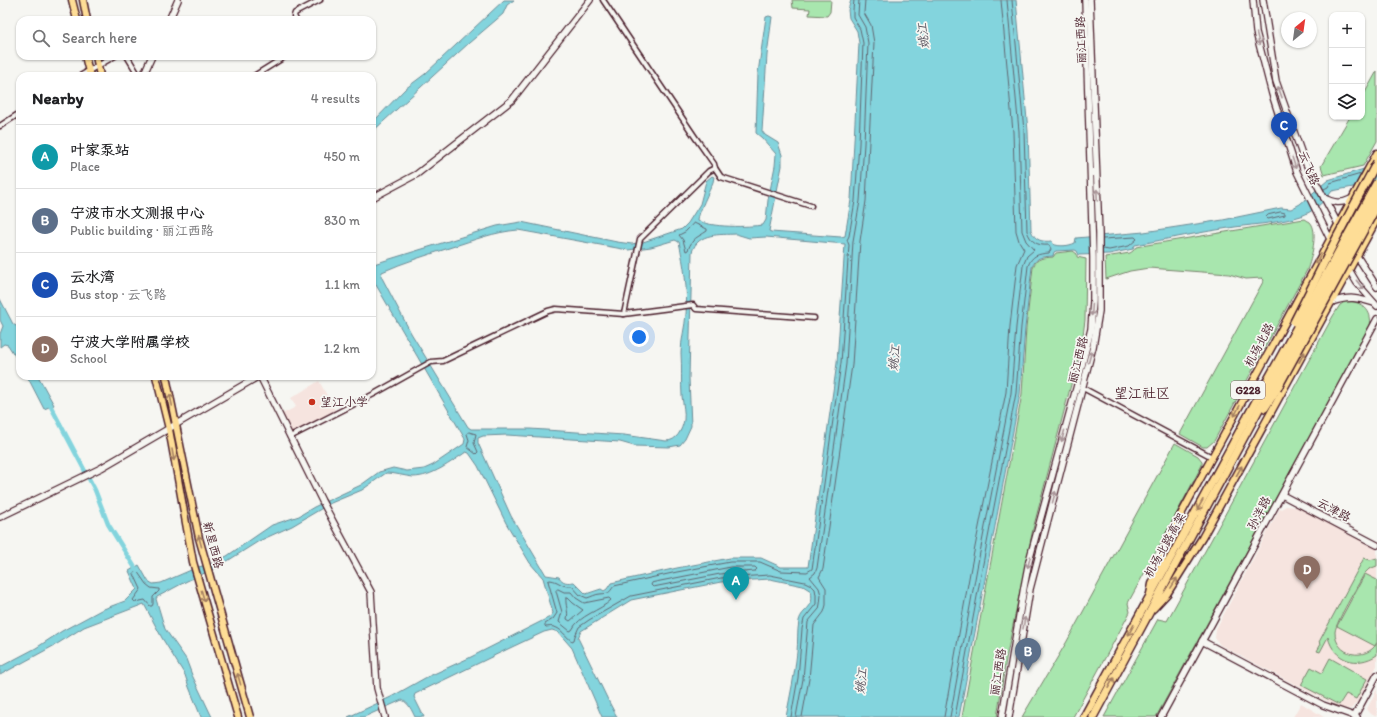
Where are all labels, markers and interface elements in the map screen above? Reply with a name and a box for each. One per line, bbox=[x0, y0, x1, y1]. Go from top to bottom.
north arrow bbox=[1281, 12, 1317, 48]
map controls bbox=[1329, 12, 1365, 120]
button: + bbox=[1329, 12, 1365, 48]
search box bbox=[16, 16, 376, 60]
street label: 丽江西路 bbox=[1073, 16, 1089, 64]
water label: 姚江 bbox=[914, 21, 932, 50]
icon: search bbox=[30, 27, 52, 49]
text: Search here bbox=[62, 29, 137, 47]
one-way arrow bbox=[1255, 32, 1262, 45]
button: − bbox=[1329, 48, 1365, 84]
button: layers bbox=[1329, 84, 1365, 120]
one-way arrow bbox=[1275, 87, 1283, 99]
text: Nearby bbox=[32, 88, 84, 108]
text: 4 results bbox=[311, 91, 360, 106]
pin: C bbox=[1271, 112, 1297, 145]
text: 叶家泵站 bbox=[70, 141, 130, 159]
text: A bbox=[41, 149, 49, 164]
text: 450 m bbox=[323, 149, 360, 164]
street label: 云飞路 bbox=[1296, 149, 1322, 187]
one-way arrow bbox=[1291, 157, 1298, 170]
text: Place bbox=[70, 159, 100, 174]
one-way arrow bbox=[1094, 189, 1101, 202]
text: 宁波市水文测报中心 bbox=[70, 204, 205, 222]
text: B bbox=[41, 213, 49, 228]
text: 830 m bbox=[324, 213, 360, 228]
text: Public building · 丽江西路 bbox=[70, 223, 214, 238]
one-way arrow bbox=[1314, 253, 1322, 265]
text: 云水湾 bbox=[70, 268, 115, 286]
text: C bbox=[41, 277, 49, 292]
text: 1.1 km bbox=[325, 277, 360, 292]
one-way arrow bbox=[1355, 279, 1364, 290]
text: Bus stop · 云飞路 bbox=[70, 287, 166, 302]
one-way arrow bbox=[1089, 303, 1096, 316]
street label: 机场北路 bbox=[1242, 321, 1276, 369]
your location bbox=[629, 327, 649, 347]
text: 宁波大学附属学校 bbox=[70, 333, 190, 351]
street label: 丽江西路 bbox=[1065, 335, 1091, 385]
text: D bbox=[41, 341, 49, 356]
text: 1.2 km bbox=[324, 341, 360, 356]
water label: 姚江 bbox=[885, 343, 903, 372]
text: School bbox=[70, 351, 107, 366]
one-way arrow bbox=[1087, 351, 1094, 364]
one-way arrow bbox=[1298, 351, 1306, 363]
road number: G228 bbox=[1231, 381, 1265, 399]
district label: 望江社区 bbox=[1114, 385, 1170, 402]
one-way arrow bbox=[166, 394, 174, 407]
place label: 望江小学 bbox=[320, 395, 368, 409]
marker: 望江小学 bbox=[307, 397, 317, 407]
one-way arrow bbox=[1232, 405, 1240, 417]
one-way arrow bbox=[1059, 429, 1067, 442]
one-way arrow bbox=[170, 448, 178, 461]
one-way arrow bbox=[1236, 465, 1244, 477]
one-way arrow bbox=[1051, 491, 1059, 504]
street label: 孙洋路 bbox=[1244, 494, 1274, 532]
street label: 云津路 bbox=[1315, 495, 1353, 525]
one-way arrow bbox=[1195, 499, 1203, 511]
street label: 机场北路高架 bbox=[1141, 510, 1189, 580]
street label: 新星西路 bbox=[200, 520, 226, 570]
one-way arrow bbox=[196, 535, 203, 548]
one-way arrow bbox=[1025, 555, 1033, 568]
pin: D bbox=[1294, 556, 1320, 589]
pin: A bbox=[723, 567, 749, 600]
one-way arrow bbox=[1170, 578, 1178, 589]
one-way arrow bbox=[200, 589, 207, 602]
one-way arrow bbox=[1021, 617, 1029, 630]
one-way arrow bbox=[1127, 623, 1135, 635]
pin: B bbox=[1015, 638, 1041, 671]
street label: 丽江西路 bbox=[987, 647, 1009, 697]
water label: 姚江 bbox=[852, 666, 870, 695]
one-way arrow bbox=[235, 673, 242, 686]
one-way arrow bbox=[1108, 677, 1116, 689]

